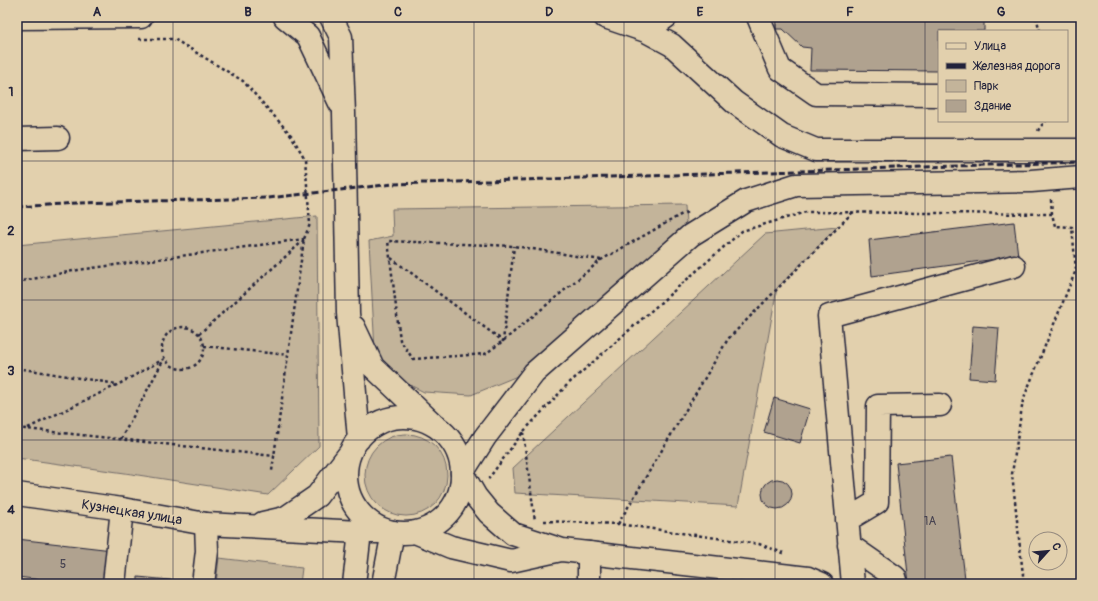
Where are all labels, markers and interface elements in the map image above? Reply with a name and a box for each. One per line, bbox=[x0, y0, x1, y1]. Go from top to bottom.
text: A bbox=[93, 4, 102, 20]
text: B bbox=[244, 4, 252, 20]
text: C bbox=[394, 4, 402, 20]
text: D bbox=[545, 4, 553, 20]
text: E bbox=[697, 4, 704, 20]
text: F bbox=[846, 4, 854, 20]
text: G bbox=[997, 4, 1006, 20]
legend bbox=[938, 30, 1068, 122]
text: Улица bbox=[974, 39, 1006, 54]
text: Железная дорога bbox=[972, 59, 1061, 74]
text: Парк bbox=[974, 79, 999, 94]
text: 1 bbox=[8, 84, 14, 100]
text: Здание bbox=[974, 99, 1011, 114]
text: 2 bbox=[7, 223, 15, 239]
text: 3 bbox=[7, 363, 15, 379]
street label: Кузнецкая улица bbox=[80, 496, 184, 528]
text: 4 bbox=[7, 502, 15, 518]
house number: 1А bbox=[924, 514, 936, 529]
north arrow bbox=[1028, 531, 1068, 571]
text: С bbox=[1049, 541, 1064, 553]
house number: 5 bbox=[60, 557, 66, 572]

